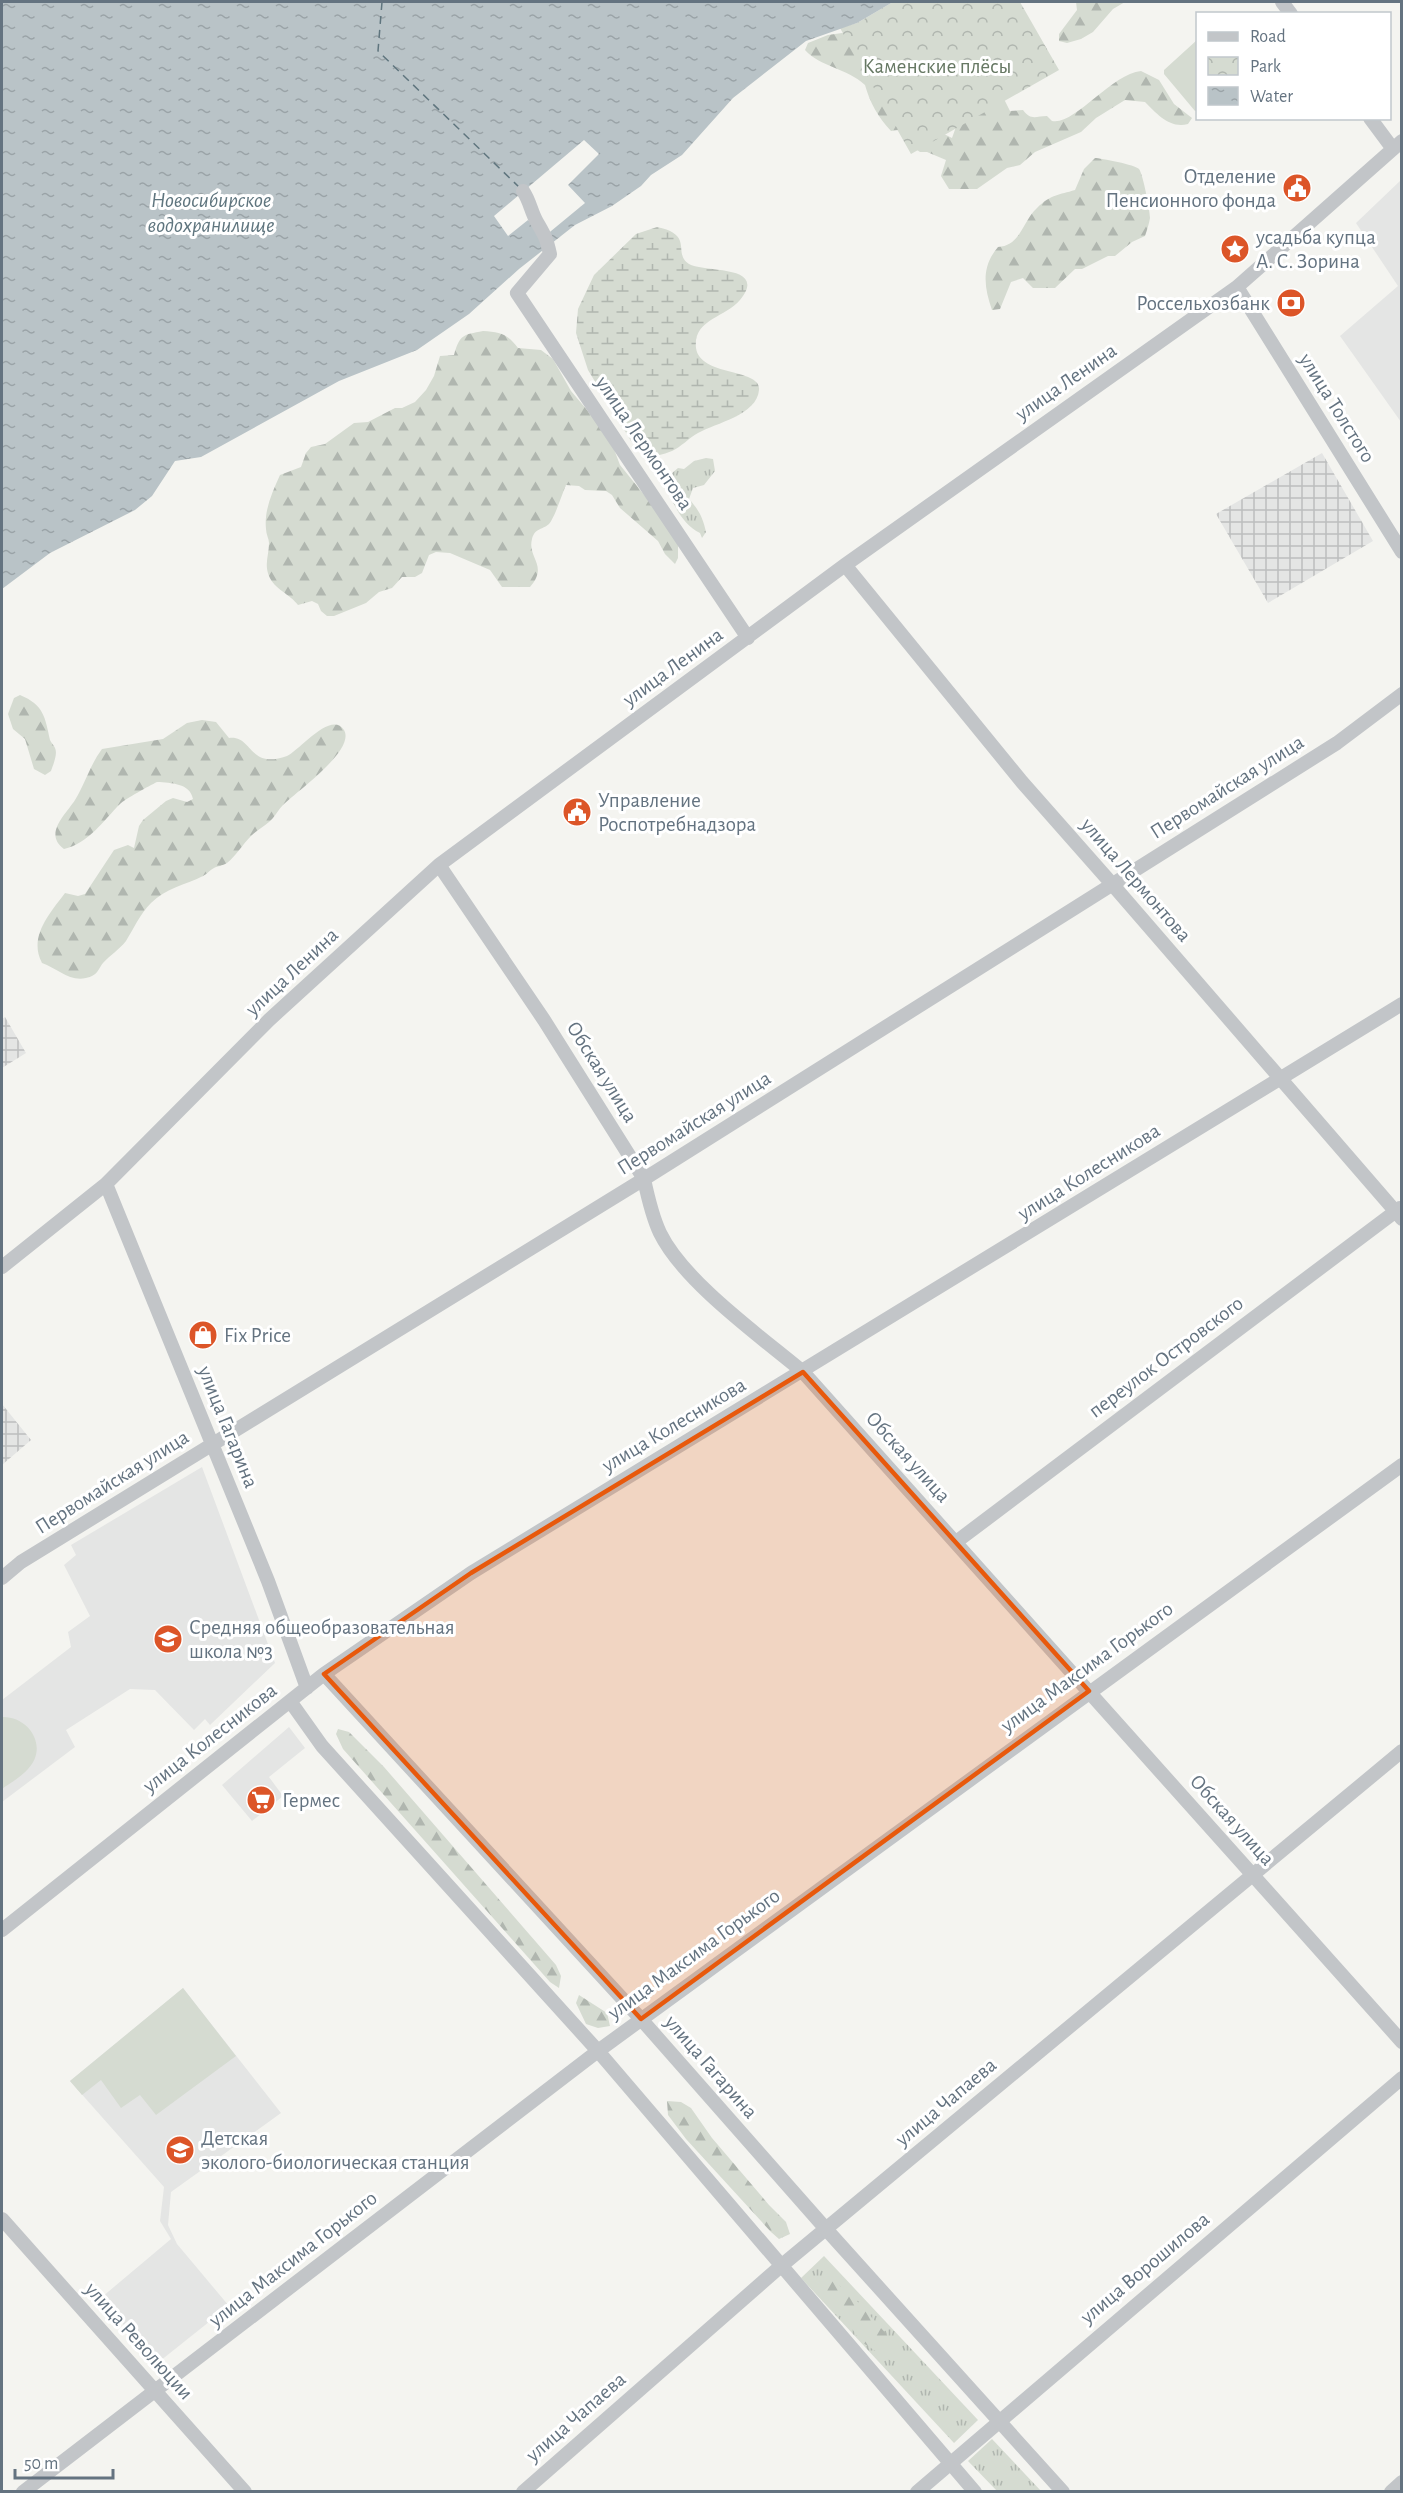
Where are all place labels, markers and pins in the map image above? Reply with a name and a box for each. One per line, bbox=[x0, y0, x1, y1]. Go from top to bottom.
place label: Отделение Пенсионного фонда bbox=[1106, 166, 1276, 211]
public building icon: Отделение Пенсионного фонда bbox=[1281, 172, 1313, 204]
place label: усадьба купца А. С. Зорина bbox=[1255, 227, 1376, 272]
place icon: усадьба купца А. С. Зорина bbox=[1219, 233, 1251, 265]
bank icon: Россельхозбанк bbox=[1275, 287, 1307, 319]
place label: Россельхозбанк bbox=[1136, 293, 1270, 314]
place label: Управление Роспотребнадзора bbox=[598, 790, 757, 835]
public building icon: Управление Роспотребнадзора bbox=[561, 796, 593, 828]
shop icon: Fix Price bbox=[187, 1319, 219, 1351]
place label: Fix Price bbox=[224, 1325, 291, 1346]
place label: Средняя общеобразовательная школа №3 bbox=[189, 1617, 455, 1662]
school or university icon: Средняя общеобразовательная школа №3 bbox=[152, 1623, 184, 1655]
supermarket icon: Гермес bbox=[245, 1784, 277, 1816]
place label: Гермес bbox=[282, 1790, 340, 1811]
place label: Детская эколого-биологическая станция bbox=[201, 2128, 470, 2173]
school or university icon: Детская эколого-биологическая станция bbox=[164, 2134, 196, 2166]

